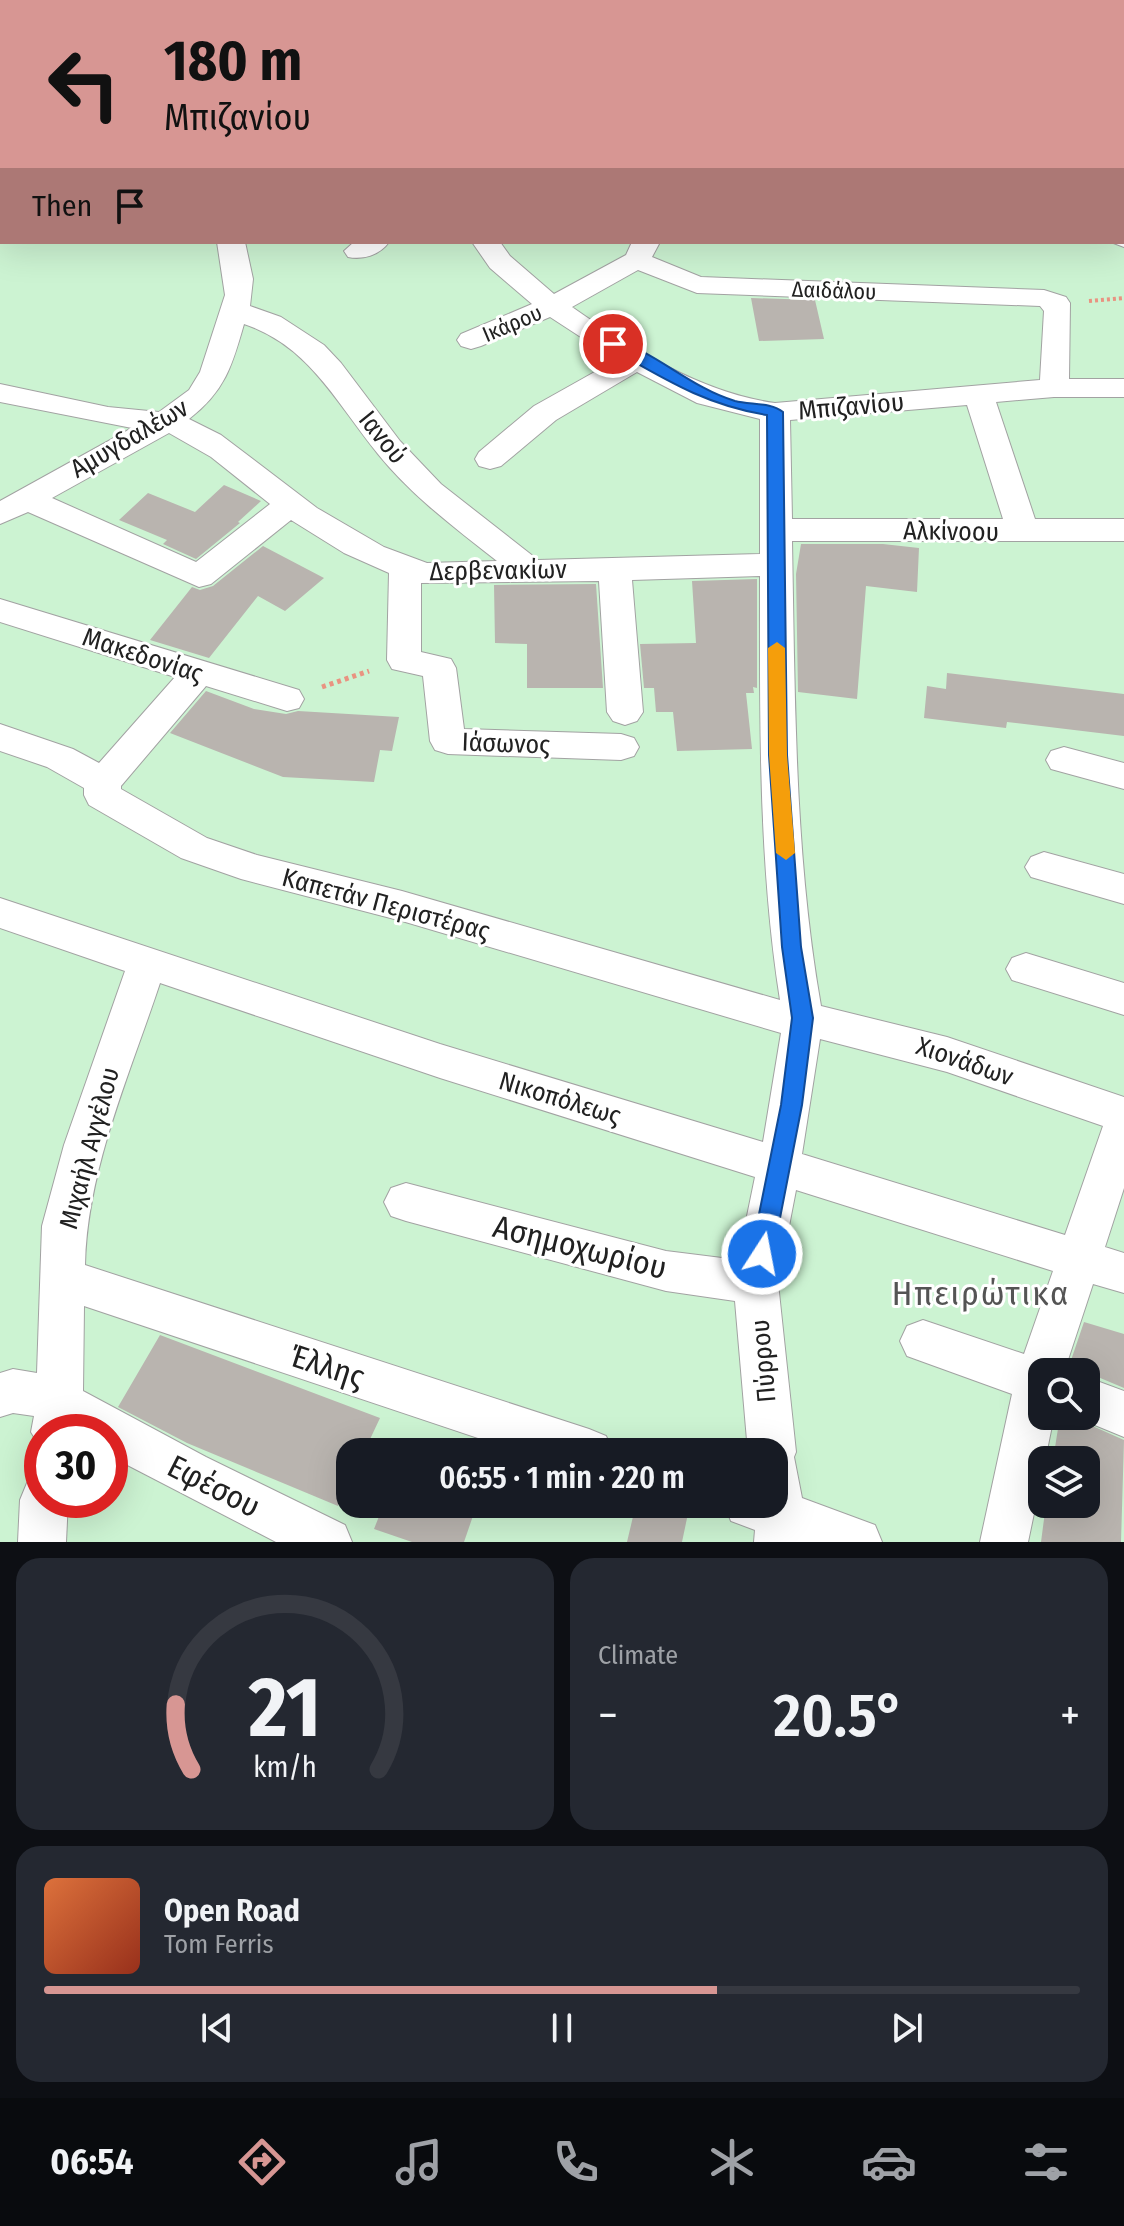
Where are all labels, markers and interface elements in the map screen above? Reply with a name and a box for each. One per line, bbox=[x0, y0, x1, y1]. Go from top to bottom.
text: 180 m bbox=[164, 28, 302, 95]
icon: left bbox=[32, 32, 136, 136]
text: Μπιζανίου bbox=[164, 96, 311, 140]
icon: arrive bbox=[108, 184, 152, 228]
text: Then bbox=[32, 188, 92, 224]
street label: Δαιδάλου bbox=[791, 276, 877, 305]
street label: Ικάρου bbox=[478, 299, 546, 348]
pin bbox=[579, 310, 647, 378]
icon: arrive bbox=[591, 322, 635, 366]
street label: Μπιζανίου bbox=[797, 386, 905, 427]
street label: Αμυγδαλέων bbox=[65, 392, 194, 485]
street label: Ιανού bbox=[352, 405, 413, 470]
street label: Αλκίνοου bbox=[903, 515, 999, 548]
street label: Δερβενακίων bbox=[429, 554, 568, 587]
street label: Μακεδονίας bbox=[79, 621, 207, 690]
street label: Ιάσωνος bbox=[461, 726, 551, 761]
street label: Καπετάν Περιστέρας bbox=[279, 862, 493, 947]
street label: Χιονάδων bbox=[912, 1030, 1018, 1093]
street label: Μιχαήλ Αγγέλου bbox=[53, 1064, 126, 1232]
street label: Νικοπόλεως bbox=[495, 1065, 625, 1132]
street label: Ασημοχωρίου bbox=[489, 1207, 671, 1287]
position arrow bbox=[720, 1212, 804, 1296]
district label: Ηπειρώτικα bbox=[892, 1273, 1070, 1314]
street label: Πύρρου bbox=[744, 1318, 783, 1404]
street label: Έλλης bbox=[285, 1336, 370, 1396]
map controls bbox=[1028, 1358, 1100, 1518]
button: search bbox=[1028, 1358, 1100, 1430]
speed limit sign: 30 bbox=[24, 1414, 128, 1518]
button: layers bbox=[1028, 1446, 1100, 1518]
street label: Εφέσου bbox=[161, 1447, 267, 1525]
text: 06:55 · 1 min · 220 m bbox=[439, 1460, 685, 1496]
text: Climate bbox=[598, 1640, 678, 1671]
text: 21 bbox=[248, 1658, 321, 1758]
text: 20.5° bbox=[774, 1680, 904, 1752]
text: − bbox=[598, 1689, 618, 1742]
text: + bbox=[1060, 1689, 1080, 1742]
text: km/h bbox=[253, 1750, 317, 1785]
text: Open Road bbox=[164, 1893, 300, 1929]
text: Tom Ferris bbox=[164, 1929, 274, 1960]
icon: previous bbox=[195, 2006, 239, 2050]
icon: pause bbox=[540, 2006, 584, 2050]
icon: next bbox=[885, 2006, 929, 2050]
icon: directions bbox=[234, 2134, 290, 2190]
icon: music bbox=[391, 2134, 447, 2190]
icon: phone bbox=[548, 2134, 604, 2190]
icon: climate bbox=[704, 2134, 760, 2190]
icon: car bbox=[861, 2134, 917, 2190]
icon: filters bbox=[1018, 2134, 1074, 2190]
text: 06:54 bbox=[50, 2140, 134, 2184]

